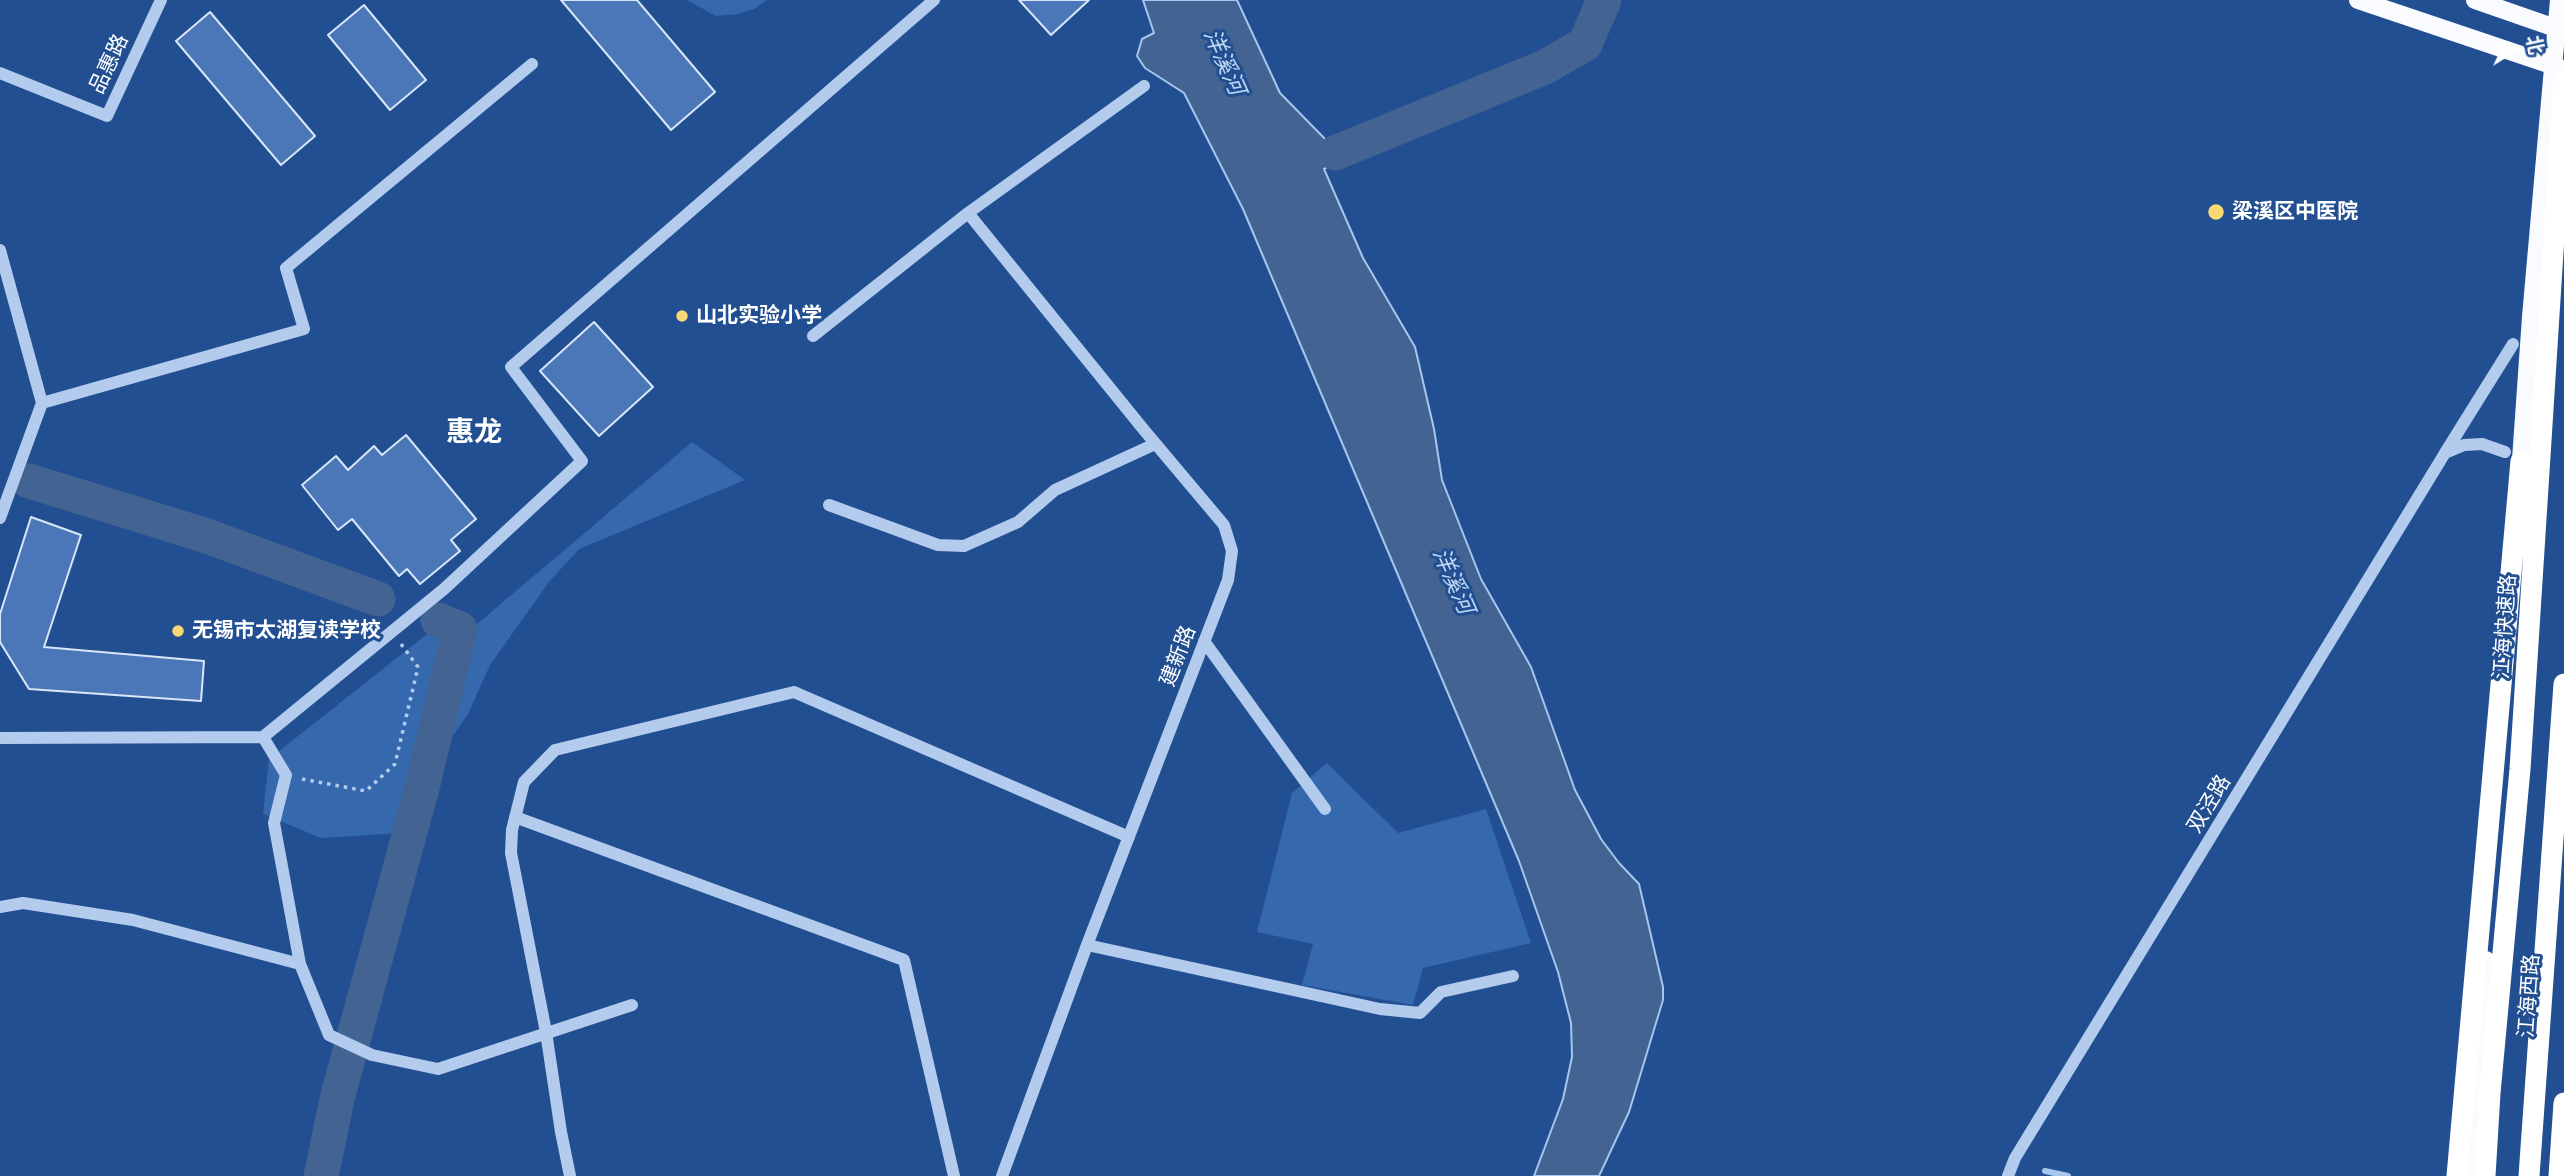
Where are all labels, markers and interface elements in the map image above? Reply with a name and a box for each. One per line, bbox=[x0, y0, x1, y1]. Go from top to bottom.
north arrow bbox=[2480, 14, 2550, 84]
water label: 洋溪河 bbox=[1197, 25, 1251, 99]
street label: 品惠路 bbox=[84, 30, 134, 98]
text: 北 bbox=[2523, 33, 2548, 56]
place label: 梁溪区中医院 bbox=[2232, 199, 2358, 225]
marker: 梁溪区中医院 bbox=[2206, 202, 2226, 222]
place label: 山北实验小学 bbox=[696, 303, 822, 329]
marker: 山北实验小学 bbox=[674, 308, 690, 324]
district label: 惠龙 bbox=[446, 415, 502, 449]
water label: 洋溪河 bbox=[1426, 544, 1480, 618]
street label: 江海快速路 bbox=[2489, 574, 2521, 680]
place label: 无锡市太湖复读学校 bbox=[192, 618, 381, 644]
street label: 建新路 bbox=[1155, 622, 1201, 690]
marker: 无锡市太湖复读学校 bbox=[170, 623, 186, 639]
street label: 双泾路 bbox=[2182, 771, 2236, 837]
street label: 江海西路 bbox=[2514, 953, 2544, 1039]

